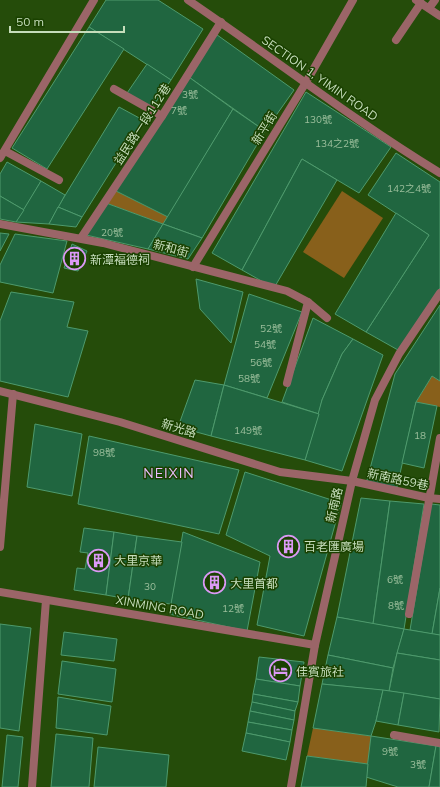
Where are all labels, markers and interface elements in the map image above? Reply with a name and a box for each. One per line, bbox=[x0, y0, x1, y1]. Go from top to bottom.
scale bar bbox=[10, 8, 124, 34]
text: 50 m bbox=[16, 14, 44, 29]
street label: SECTION 1, YIMIN ROAD bbox=[259, 32, 381, 124]
street label: 益民路一段112巷 bbox=[110, 81, 174, 167]
house number: 3號 bbox=[182, 88, 198, 101]
house number: 7號 bbox=[171, 104, 187, 117]
street label: 新平街 bbox=[248, 109, 280, 147]
house number: 130號 bbox=[304, 113, 332, 126]
house number: 134之2號 bbox=[315, 137, 359, 150]
house number: 142之4號 bbox=[387, 182, 431, 195]
house number: 20號 bbox=[101, 226, 123, 239]
street label: 新和街 bbox=[152, 236, 190, 260]
building icon: 新潭褔德祠 bbox=[62, 246, 88, 272]
place label: 新潭褔德祠 bbox=[90, 252, 150, 267]
house number: 52號 bbox=[260, 322, 282, 335]
house number: 54號 bbox=[254, 338, 276, 351]
house number: 56號 bbox=[250, 356, 272, 369]
house number: 58號 bbox=[238, 372, 260, 385]
street label: 新光路 bbox=[160, 416, 198, 440]
house number: 149號 bbox=[234, 424, 262, 437]
house number: 18 bbox=[414, 429, 426, 442]
house number: 98號 bbox=[93, 446, 115, 459]
district label: NEIXIN bbox=[143, 464, 195, 482]
street label: 新南路59巷 bbox=[366, 465, 430, 493]
street label: 新南路 bbox=[323, 486, 345, 524]
building icon: 百老匯廣場 bbox=[276, 533, 302, 559]
place label: 百老匯廣場 bbox=[304, 539, 364, 554]
building icon: 大里京華 bbox=[85, 547, 111, 573]
place label: 大里京華 bbox=[114, 553, 162, 568]
building icon: 大里首都 bbox=[202, 570, 228, 596]
house number: 6號 bbox=[387, 573, 403, 586]
place label: 大里首都 bbox=[230, 576, 278, 591]
house number: 30 bbox=[144, 580, 156, 593]
street label: XINMING ROAD bbox=[115, 592, 205, 622]
house number: 8號 bbox=[388, 599, 404, 612]
house number: 12號 bbox=[222, 602, 244, 615]
hotel icon: 佳賓旅社 bbox=[267, 658, 293, 684]
place label: 佳賓旅社 bbox=[296, 664, 344, 679]
house number: 9號 bbox=[382, 745, 398, 758]
house number: 3號 bbox=[410, 758, 426, 771]

